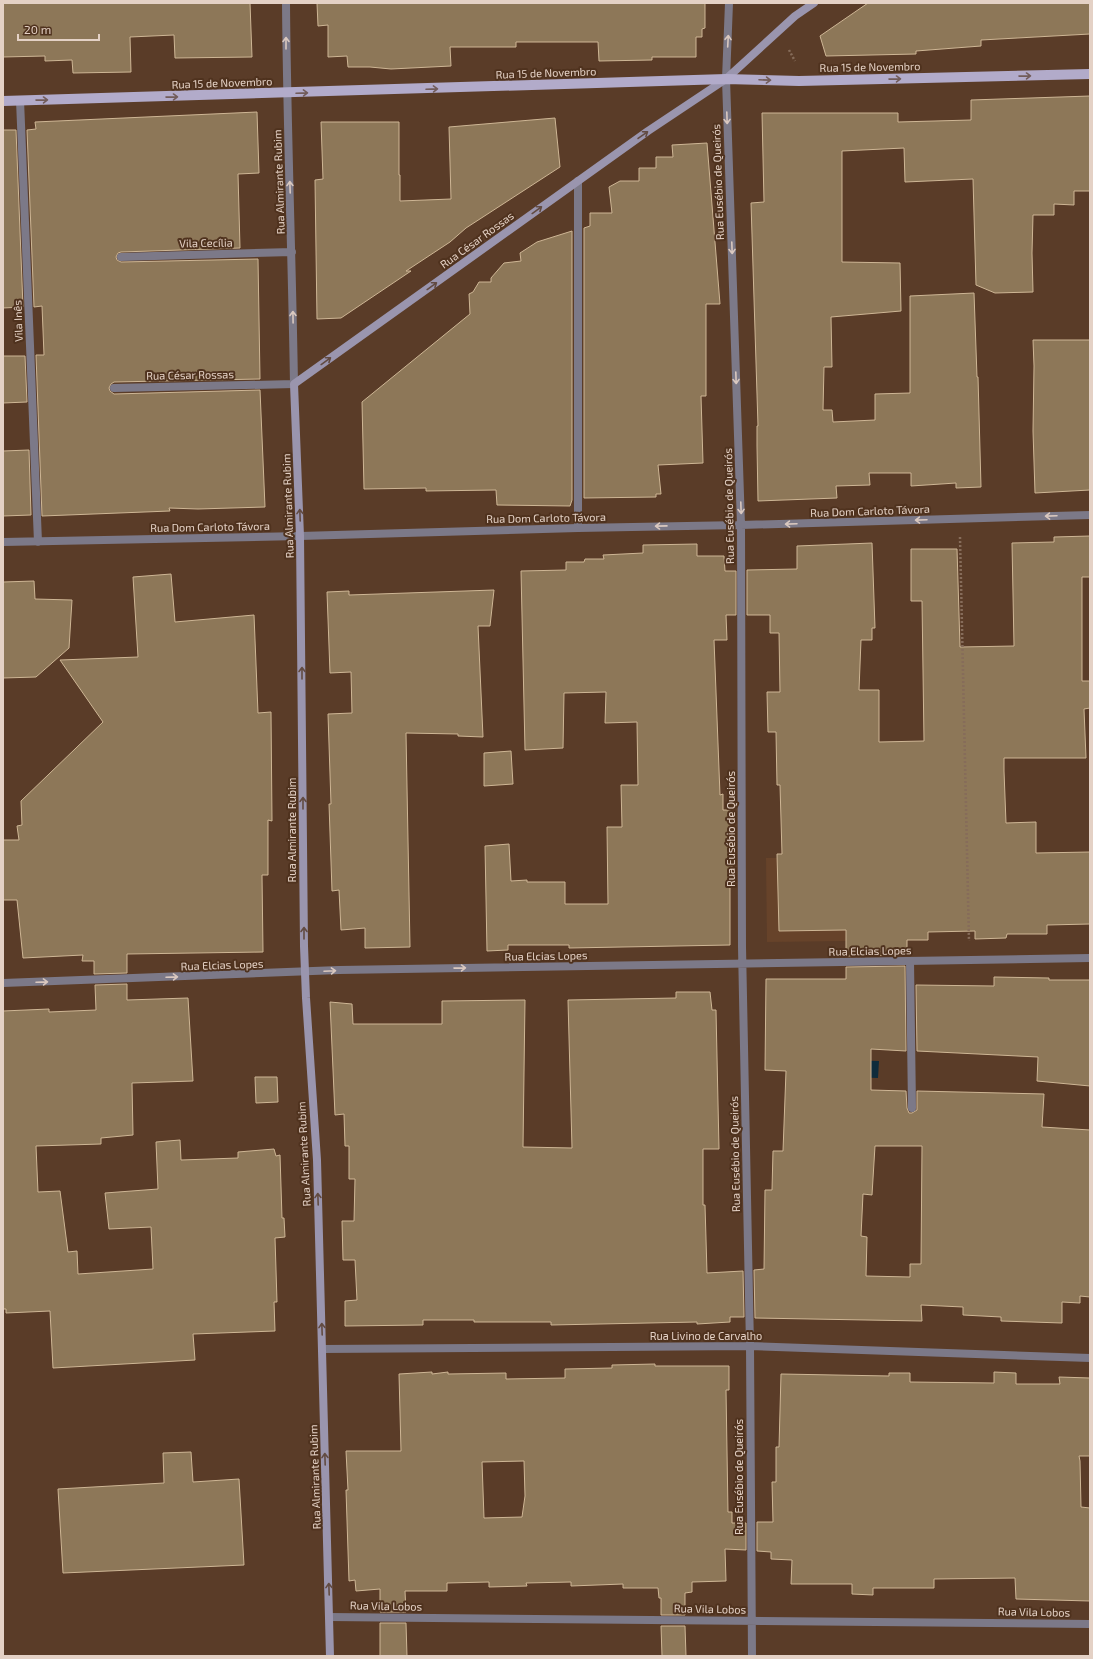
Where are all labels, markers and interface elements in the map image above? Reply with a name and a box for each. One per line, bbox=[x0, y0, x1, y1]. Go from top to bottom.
scale bar bbox=[18, 16, 99, 42]
text: 20 m bbox=[24, 22, 51, 36]
one-way arrow bbox=[724, 35, 731, 48]
one-way arrow bbox=[282, 37, 290, 50]
street label: Rua 15 de Novembro bbox=[819, 59, 921, 74]
street label: Rua 15 de Novembro bbox=[495, 64, 597, 81]
one-way arrow bbox=[1018, 72, 1031, 79]
street label: Rua 15 de Novembro bbox=[171, 74, 273, 91]
one-way arrow bbox=[888, 75, 901, 83]
one-way arrow bbox=[758, 76, 771, 84]
one-way arrow bbox=[425, 85, 438, 93]
one-way arrow bbox=[295, 89, 308, 97]
one-way arrow bbox=[165, 93, 178, 100]
one-way arrow bbox=[35, 96, 48, 104]
one-way arrow bbox=[723, 111, 731, 124]
street label: Rua Eusébio de Queirós bbox=[709, 123, 727, 240]
street label: Rua Almirante Rubim bbox=[270, 129, 287, 235]
one-way arrow bbox=[637, 131, 648, 139]
one-way arrow bbox=[286, 181, 294, 194]
one-way arrow bbox=[532, 206, 543, 214]
street label: Rua César Rossas bbox=[437, 208, 516, 271]
street label: Vila Cecília bbox=[179, 236, 233, 249]
one-way arrow bbox=[728, 241, 735, 254]
one-way arrow bbox=[426, 282, 437, 290]
street label: Vila Inês bbox=[10, 299, 25, 342]
one-way arrow bbox=[289, 311, 297, 324]
one-way arrow bbox=[320, 357, 331, 365]
street label: Rua César Rossas bbox=[146, 367, 234, 382]
one-way arrow bbox=[732, 371, 740, 384]
street label: Rua Eusébio de Queirós bbox=[721, 447, 737, 564]
street label: Rua Almirante Rubim bbox=[279, 453, 296, 559]
one-way arrow bbox=[737, 501, 744, 514]
street label: Rua Dom Carloto Távora bbox=[810, 502, 930, 519]
one-way arrow bbox=[296, 509, 303, 522]
street label: Rua Dom Carloto Távora bbox=[486, 510, 606, 525]
one-way arrow bbox=[1045, 512, 1058, 520]
one-way arrow bbox=[915, 516, 928, 524]
street label: Rua Dom Carloto Távora bbox=[150, 519, 270, 534]
one-way arrow bbox=[785, 520, 798, 528]
one-way arrow bbox=[655, 522, 668, 530]
one-way arrow bbox=[298, 667, 305, 680]
street label: Rua Eusébio de Queirós bbox=[724, 770, 738, 887]
street label: Rua Almirante Rubim bbox=[285, 778, 298, 882]
one-way arrow bbox=[299, 797, 307, 810]
one-way arrow bbox=[300, 927, 308, 940]
street label: Rua Elcias Lopes bbox=[828, 943, 912, 958]
street label: Rua Elcias Lopes bbox=[504, 948, 588, 963]
street label: Rua Elcias Lopes bbox=[180, 957, 264, 972]
one-way arrow bbox=[453, 964, 466, 972]
one-way arrow bbox=[323, 967, 336, 975]
one-way arrow bbox=[165, 974, 178, 981]
one-way arrow bbox=[35, 978, 48, 986]
street label: Rua Eusébio de Queirós bbox=[727, 1095, 743, 1212]
street label: Rua Almirante Rubim bbox=[294, 1101, 313, 1207]
one-way arrow bbox=[314, 1193, 322, 1206]
one-way arrow bbox=[318, 1323, 325, 1336]
street label: Rua Livino de Carvalho bbox=[650, 1329, 762, 1342]
street label: Rua Eusébio de Queirós bbox=[732, 1418, 746, 1535]
street label: Rua Almirante Rubim bbox=[306, 1424, 323, 1530]
one-way arrow bbox=[321, 1453, 329, 1466]
one-way arrow bbox=[325, 1583, 332, 1596]
street label: Rua Vila Lobos bbox=[350, 1598, 423, 1613]
street label: Rua Vila Lobos bbox=[674, 1601, 747, 1616]
street label: Rua Vila Lobos bbox=[998, 1604, 1071, 1619]

